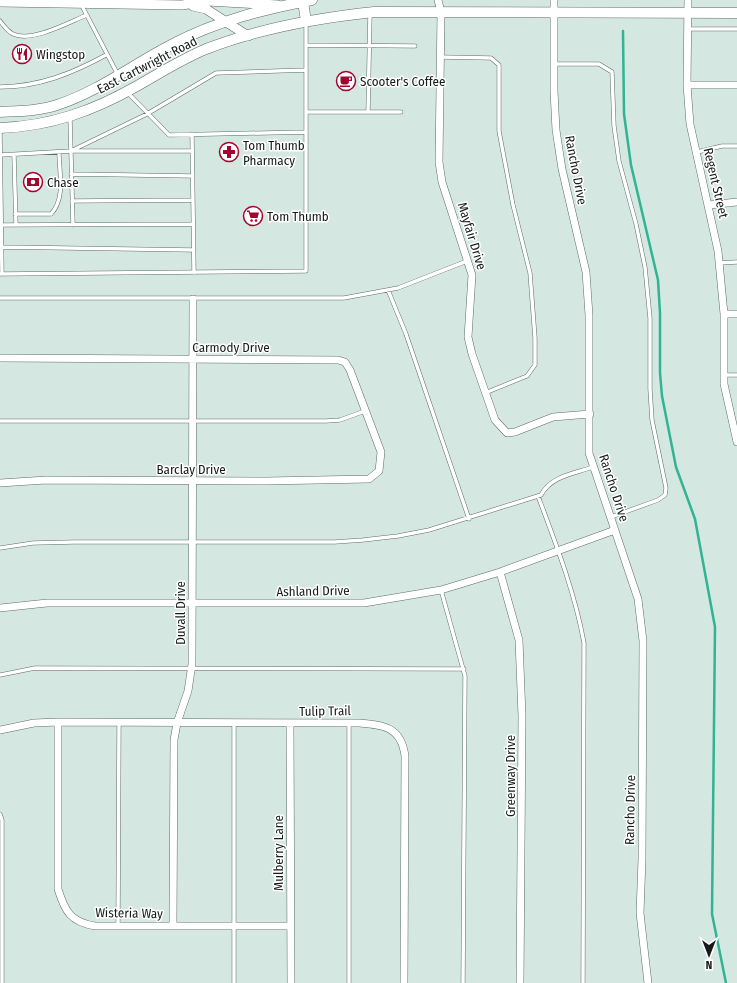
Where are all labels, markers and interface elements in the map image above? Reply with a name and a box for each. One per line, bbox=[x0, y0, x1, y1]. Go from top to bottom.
street label: East Cartwright Road bbox=[94, 33, 200, 97]
restaurant icon: Wingstop bbox=[11, 43, 33, 65]
place label: Wingstop bbox=[36, 47, 85, 62]
cafe icon: Scooter's Coffee bbox=[335, 70, 357, 92]
place label: Scooter's Coffee bbox=[360, 74, 445, 89]
street label: Rancho Drive bbox=[562, 134, 590, 206]
place label: Tom Thumb Pharmacy bbox=[243, 138, 305, 168]
pharmacy icon: Tom Thumb Pharmacy bbox=[218, 141, 240, 163]
street label: Regent Street bbox=[701, 146, 732, 220]
bank icon: Chase bbox=[22, 171, 44, 193]
place label: Chase bbox=[47, 175, 79, 190]
street label: Mayfair Drive bbox=[455, 200, 489, 272]
supermarket icon: Tom Thumb bbox=[242, 205, 264, 227]
place label: Tom Thumb bbox=[267, 209, 329, 224]
street label: Carmody Drive bbox=[192, 340, 270, 355]
street label: Rancho Drive bbox=[596, 452, 632, 524]
street label: Barclay Drive bbox=[156, 462, 226, 477]
street label: Duvall Drive bbox=[173, 581, 188, 645]
street label: Ashland Drive bbox=[276, 583, 350, 599]
street label: Tulip Trail bbox=[299, 703, 352, 719]
street label: Greenway Drive bbox=[503, 735, 518, 817]
street label: Rancho Drive bbox=[622, 775, 638, 845]
street label: Mulberry Lane bbox=[271, 815, 286, 891]
street label: Wisteria Way bbox=[95, 905, 163, 921]
north arrow bbox=[689, 935, 729, 975]
text: N bbox=[706, 958, 712, 971]

